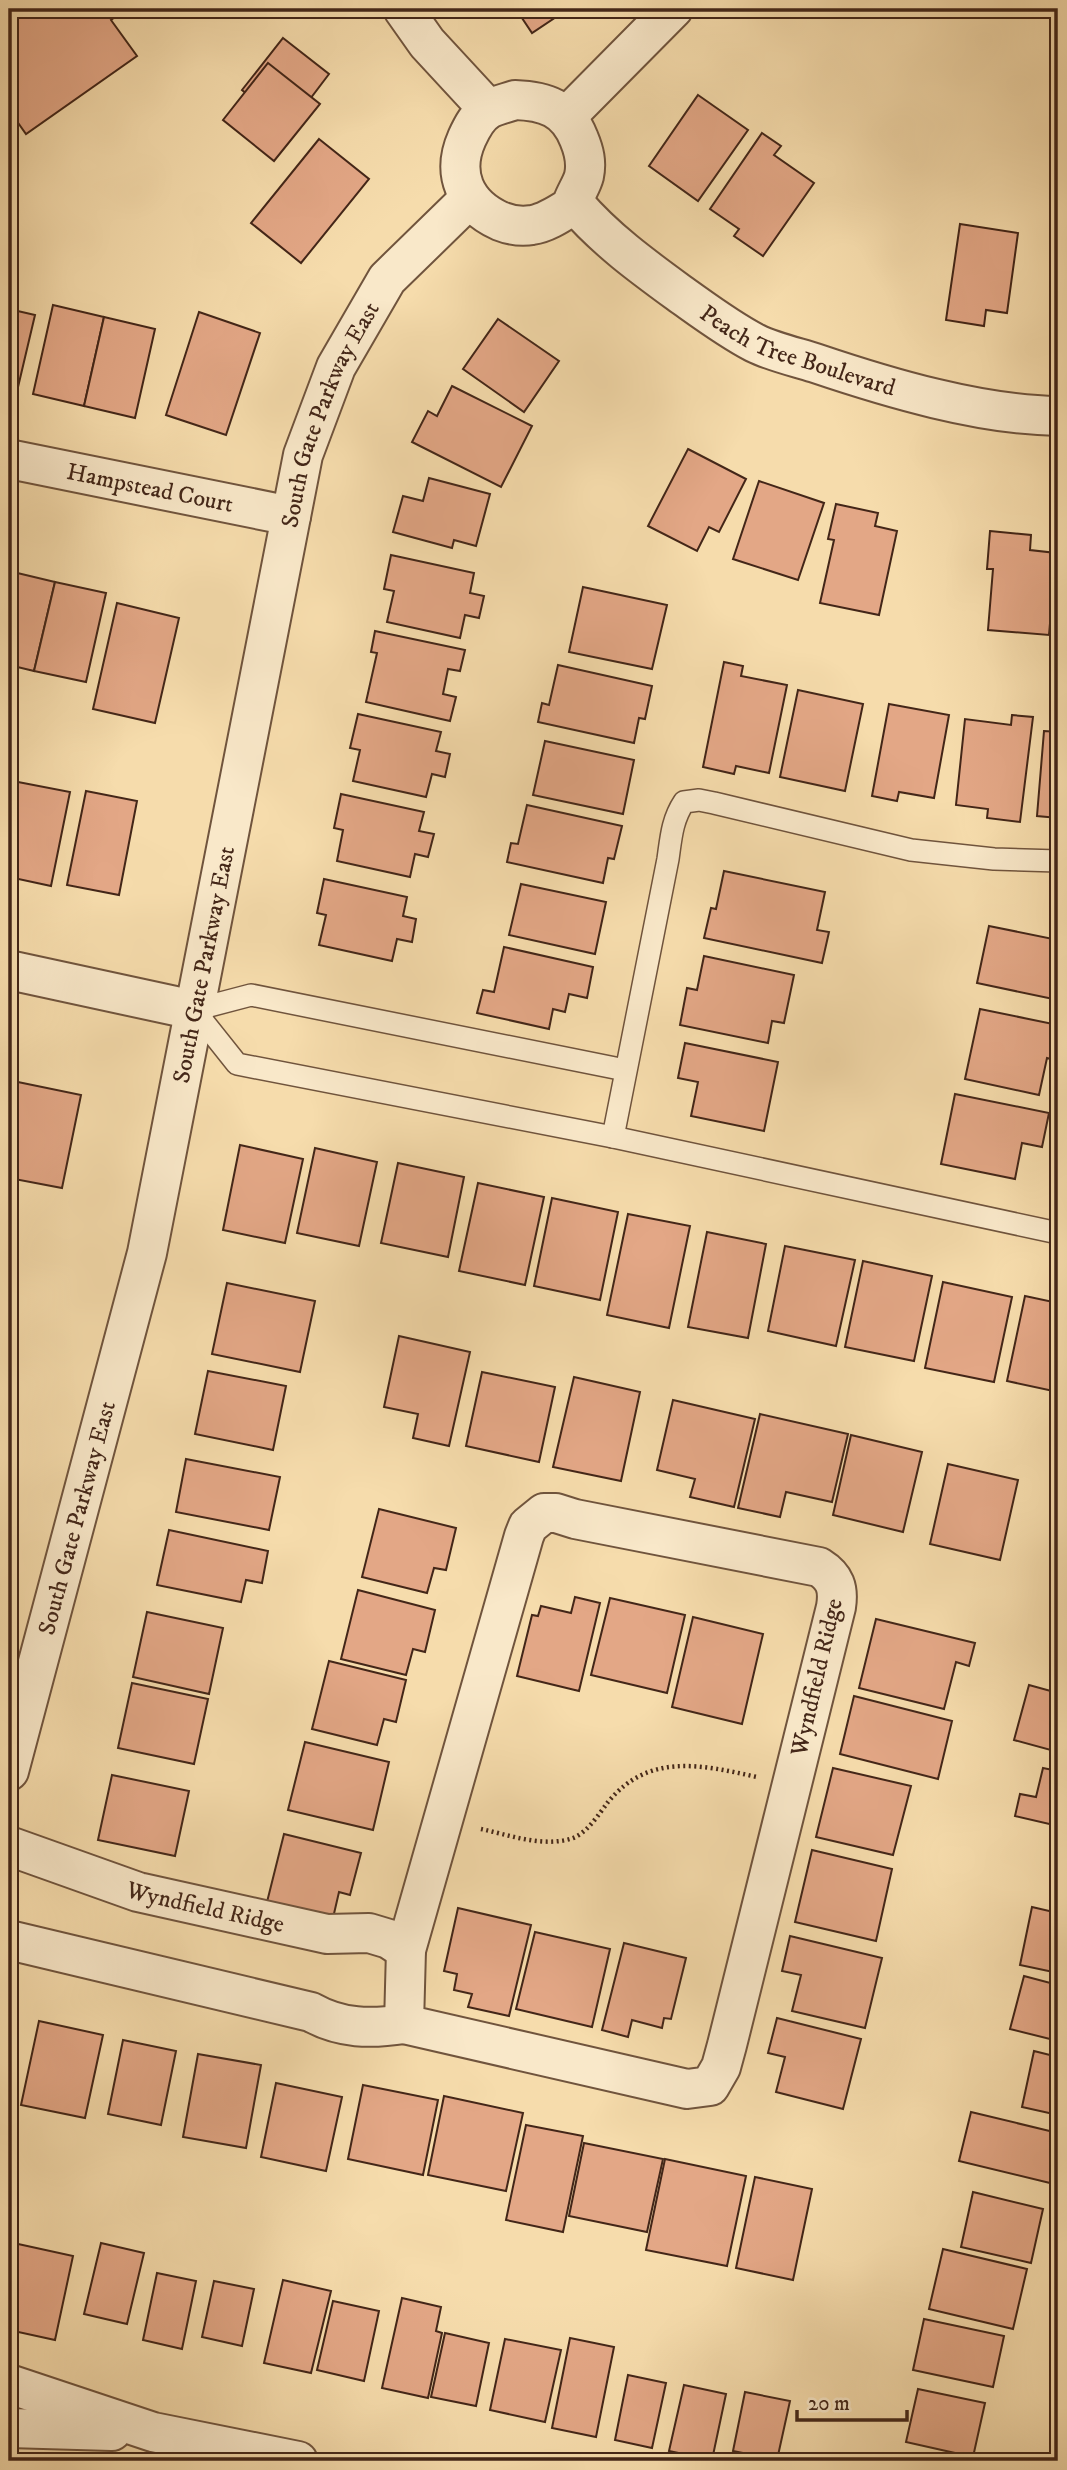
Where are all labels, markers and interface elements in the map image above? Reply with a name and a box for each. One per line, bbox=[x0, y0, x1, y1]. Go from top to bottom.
street label: South Gate Parkway East bbox=[275, 296, 387, 530]
street label: Peach Tree Boulevard bbox=[694, 299, 899, 403]
street label: Hampstead Court bbox=[64, 457, 236, 520]
street label: South Gate Parkway East bbox=[167, 843, 242, 1086]
street label: South Gate Parkway East bbox=[32, 1398, 123, 1638]
street label: Wyndfield Ridge bbox=[784, 1595, 850, 1760]
street label: Wyndfield Ridge bbox=[121, 1875, 287, 1940]
scale bar bbox=[797, 2379, 908, 2423]
text: 20 m bbox=[808, 2391, 850, 2417]

